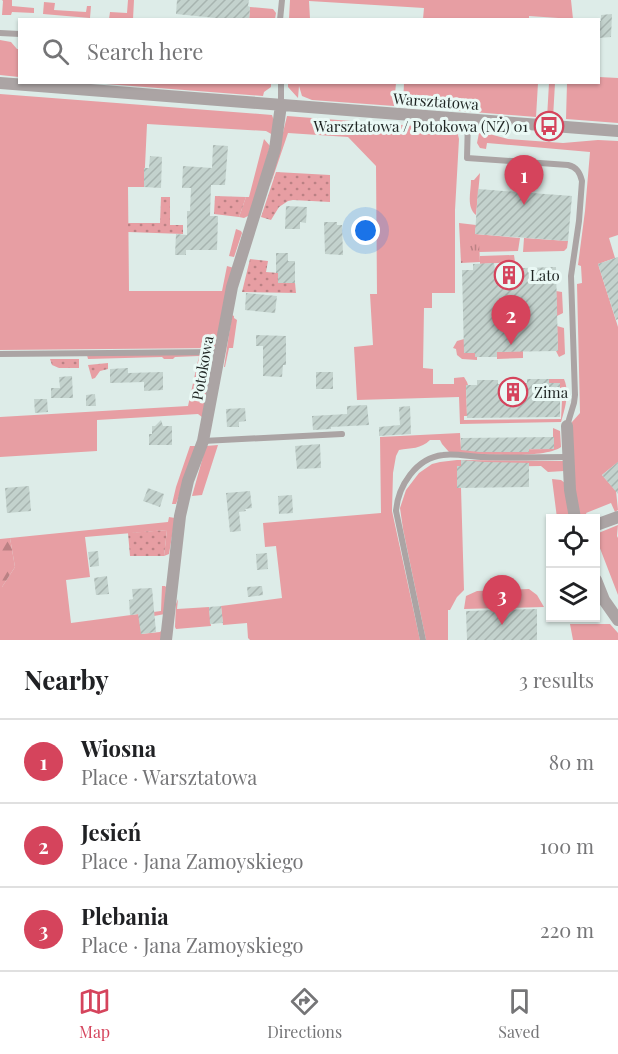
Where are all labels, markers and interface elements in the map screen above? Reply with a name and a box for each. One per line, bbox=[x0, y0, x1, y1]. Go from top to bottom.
search box bbox=[18, 18, 600, 84]
icon: search bbox=[39, 35, 72, 68]
text: Search here bbox=[87, 36, 203, 66]
street label: Warsztatowa bbox=[391, 88, 480, 114]
bus stop icon: Warsztatowa / Potokowa (NŻ) 01 bbox=[533, 110, 565, 142]
place label: Warsztatowa / Potokowa (NŻ) 01 bbox=[312, 116, 528, 136]
pin: 1 bbox=[504, 156, 544, 205]
your location bbox=[351, 216, 380, 245]
building icon: Lato bbox=[493, 259, 525, 291]
place label: Lato bbox=[530, 265, 560, 285]
pin: 2 bbox=[492, 296, 530, 345]
street label: Potokowa bbox=[187, 334, 218, 402]
building icon: Zima bbox=[497, 376, 529, 408]
place label: Zima bbox=[534, 382, 569, 402]
map controls bbox=[546, 514, 600, 622]
button: locate bbox=[546, 514, 600, 568]
button: layers bbox=[546, 568, 600, 622]
pin: 3 bbox=[482, 576, 522, 625]
text: Nearby bbox=[24, 662, 109, 697]
text: 3 results bbox=[519, 666, 594, 693]
text: Wiosna bbox=[81, 733, 156, 763]
text: 1 bbox=[40, 748, 47, 775]
text: 80 m bbox=[549, 748, 594, 775]
text: Place · Warsztatowa bbox=[81, 763, 257, 790]
text: Jesień bbox=[81, 817, 141, 847]
text: 2 bbox=[38, 832, 49, 859]
text: 100 m bbox=[540, 832, 594, 859]
text: Place · Jana Zamoyskiego bbox=[81, 847, 304, 874]
text: Plebania bbox=[81, 901, 169, 931]
text: 3 bbox=[39, 916, 48, 943]
text: 220 m bbox=[540, 916, 594, 943]
text: Place · Jana Zamoyskiego bbox=[81, 931, 304, 958]
tab: Map bbox=[78, 985, 111, 1042]
tab: Directions bbox=[267, 985, 342, 1042]
tab: Saved bbox=[498, 985, 540, 1042]

